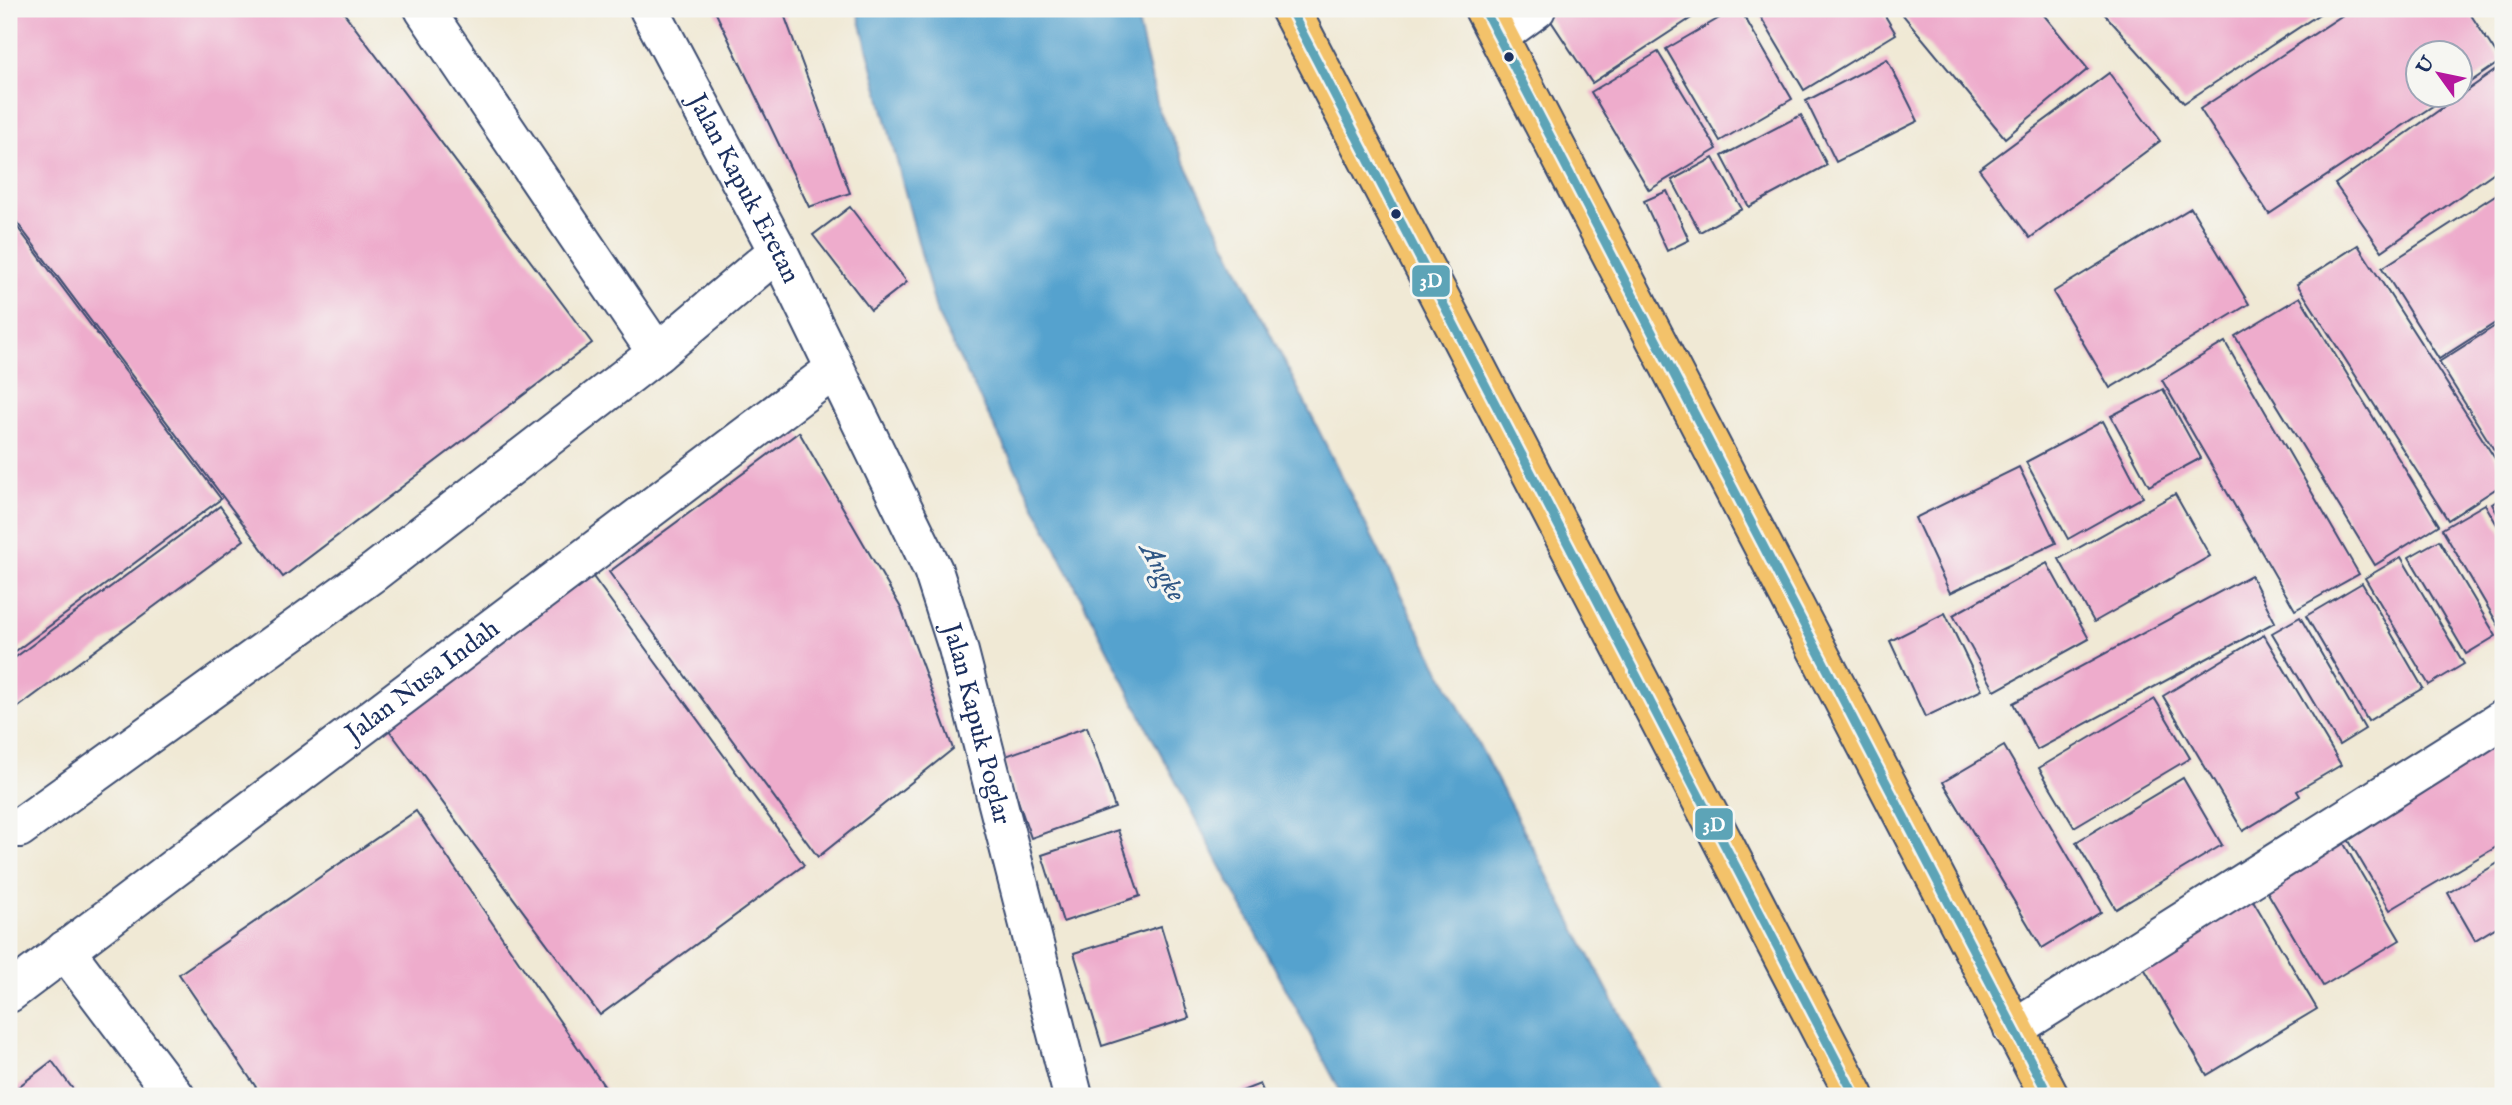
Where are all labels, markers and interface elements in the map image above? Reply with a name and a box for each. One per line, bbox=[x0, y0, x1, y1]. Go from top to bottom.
north arrow bbox=[2404, 38, 2474, 108]
unlabelled marker bbox=[1502, 50, 1516, 64]
text: U bbox=[2411, 52, 2441, 80]
street label: Jalan Kapuk Eretan bbox=[679, 85, 808, 289]
unlabelled marker bbox=[1389, 207, 1403, 221]
line badge: 3D bbox=[1411, 264, 1451, 298]
text: 3D bbox=[1420, 270, 1442, 294]
water label: Angke bbox=[1129, 533, 1193, 609]
street label: Jalan Nusa Indah bbox=[336, 612, 506, 751]
street label: Jalan Kapuk Poglar bbox=[934, 616, 1019, 828]
line badge: 3D bbox=[1694, 807, 1734, 841]
text: 3D bbox=[1703, 814, 1725, 838]

